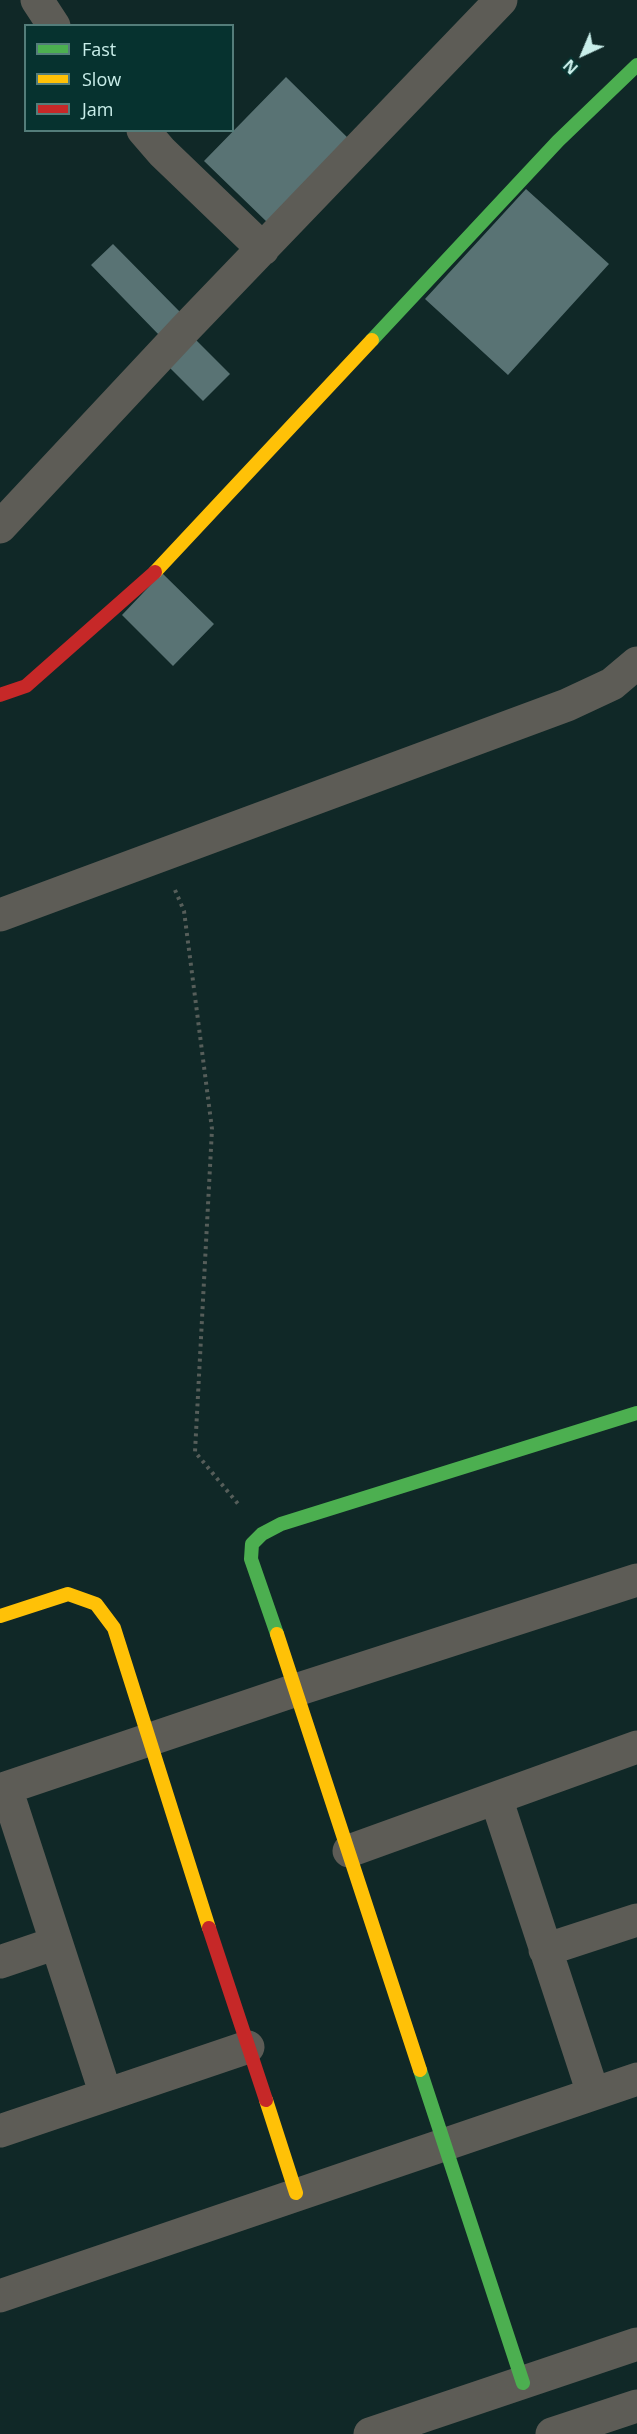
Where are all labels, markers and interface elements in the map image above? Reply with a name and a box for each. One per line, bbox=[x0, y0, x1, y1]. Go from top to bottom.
legend bbox=[24, 24, 234, 132]
north arrow bbox=[553, 24, 613, 84]
text: Fast bbox=[82, 37, 116, 61]
text: N bbox=[558, 55, 583, 79]
text: Slow bbox=[82, 67, 121, 91]
text: Jam bbox=[82, 97, 114, 121]

